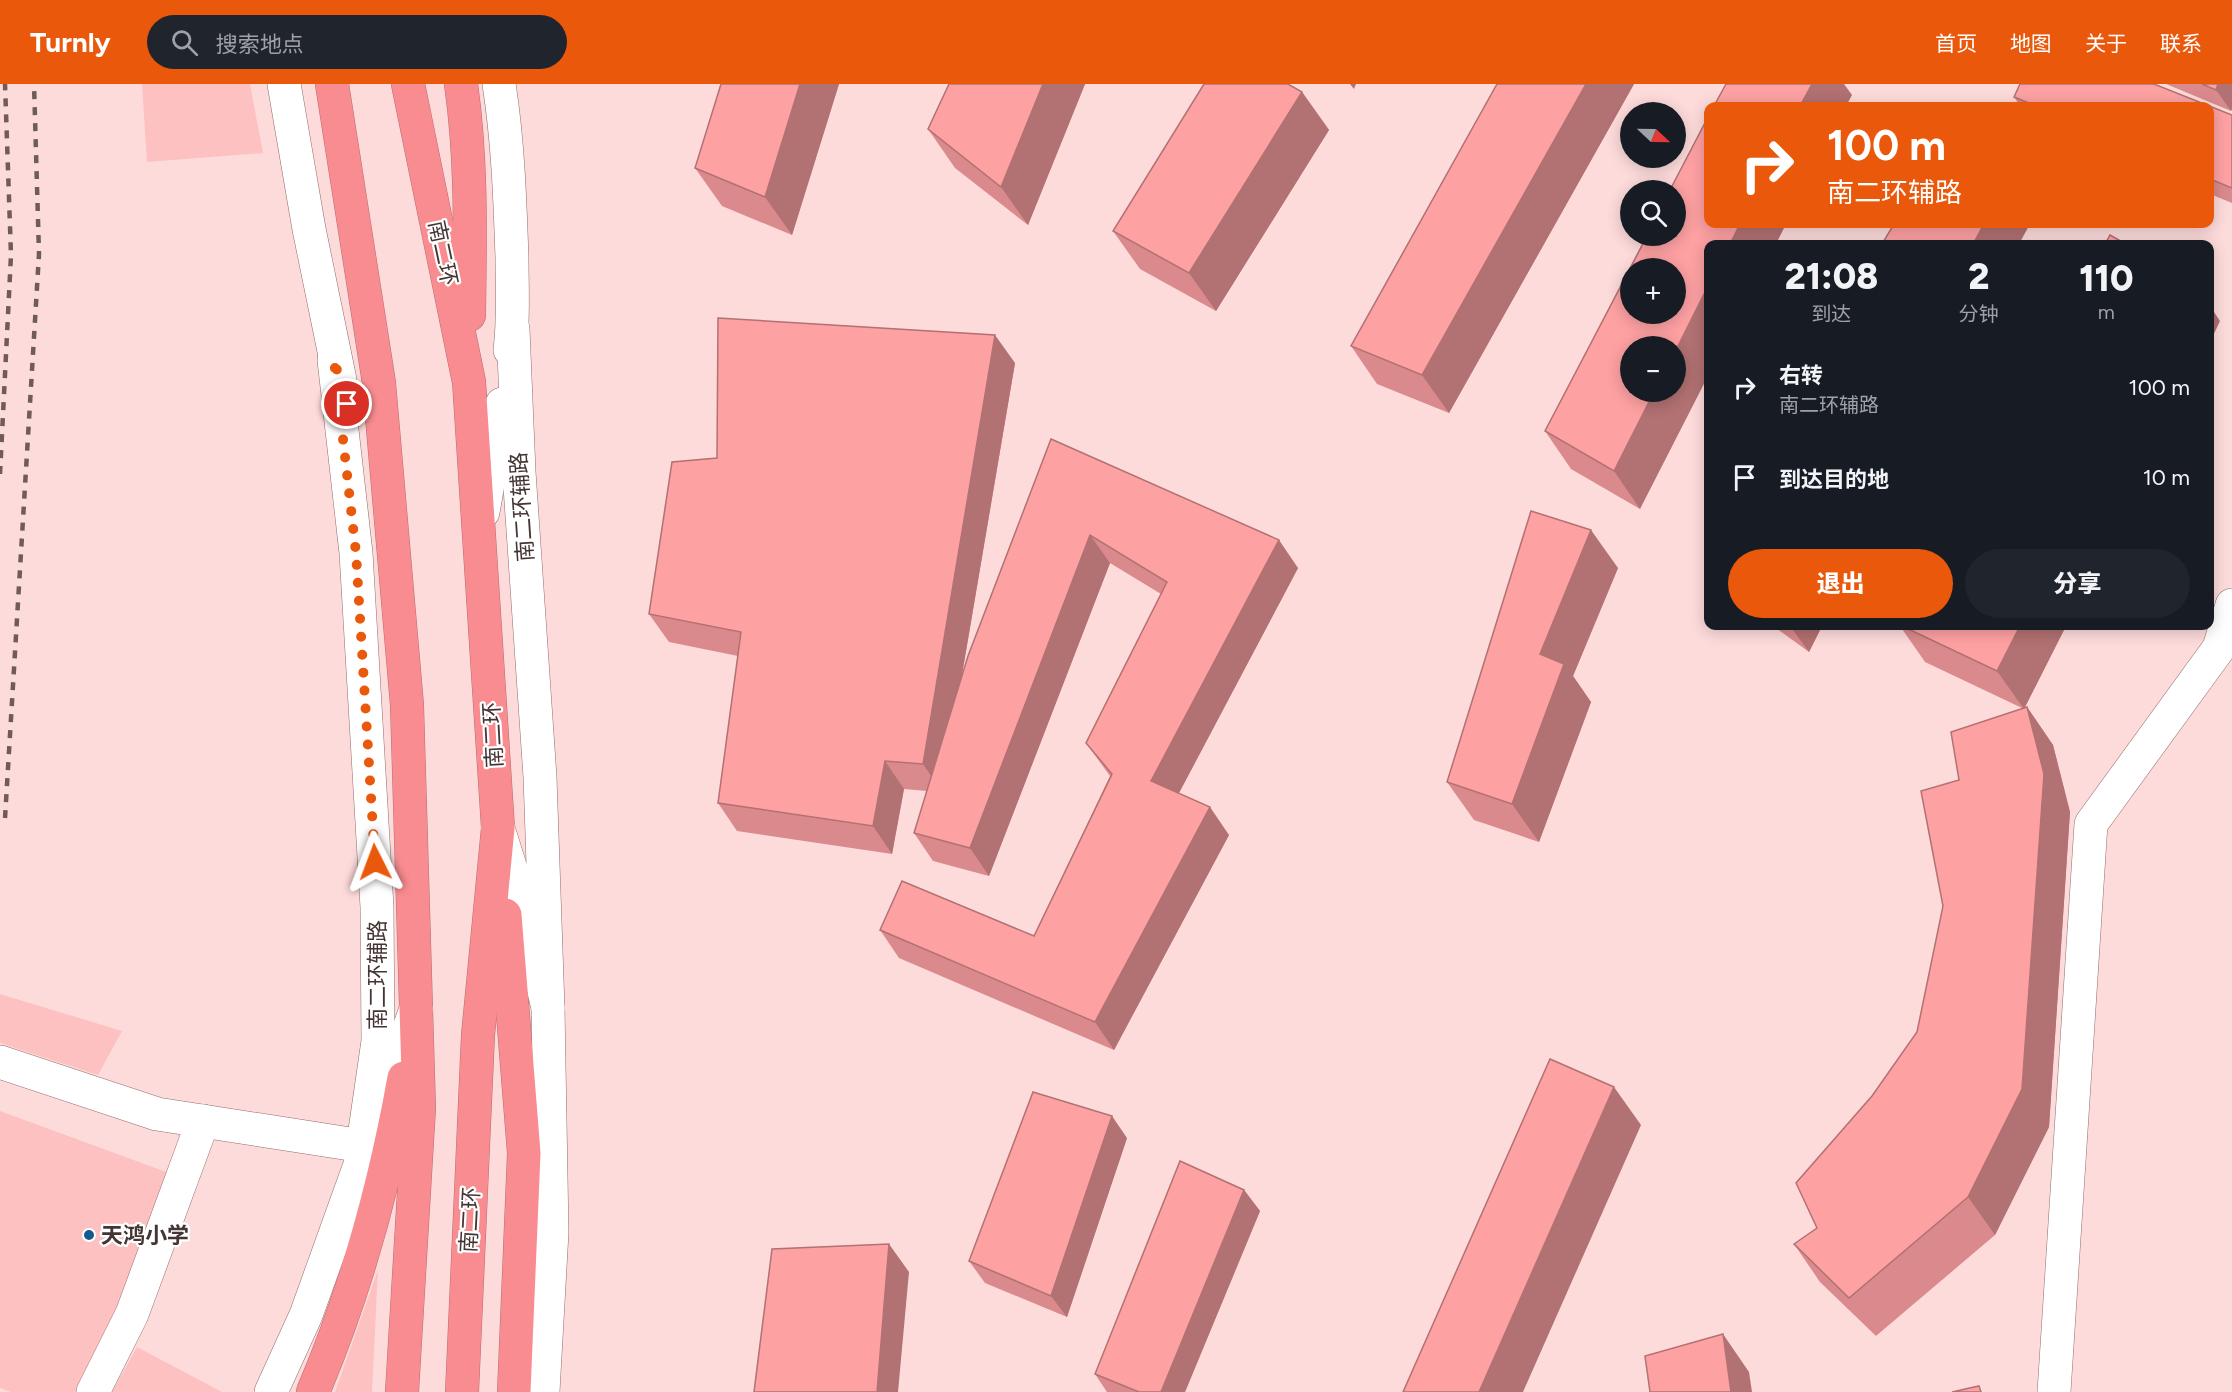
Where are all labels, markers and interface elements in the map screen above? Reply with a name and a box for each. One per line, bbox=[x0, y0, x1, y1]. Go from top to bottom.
search box bbox=[147, 15, 567, 69]
text: Turnly bbox=[30, 25, 111, 59]
icon: search bbox=[168, 26, 201, 59]
text: 搜索地点 bbox=[216, 31, 304, 58]
text: 首页 bbox=[1935, 31, 1977, 56]
text: 地图 bbox=[2010, 31, 2052, 56]
text: 关于 bbox=[2085, 31, 2127, 56]
text: 联系 bbox=[2160, 31, 2202, 56]
north arrow bbox=[1620, 102, 1686, 168]
map controls bbox=[1620, 102, 1686, 402]
text: 100 m bbox=[1827, 120, 1946, 171]
icon: right bbox=[1728, 126, 1806, 204]
text: 南二环辅路 bbox=[1827, 176, 1962, 209]
button: search bbox=[1620, 180, 1686, 246]
street label: 南二环 bbox=[423, 218, 463, 288]
text: 21:08 bbox=[1785, 255, 1878, 298]
text: 2 bbox=[1968, 255, 1989, 298]
text: 110 bbox=[2079, 257, 2133, 300]
button: + bbox=[1620, 258, 1686, 324]
text: m bbox=[2098, 300, 2115, 324]
text: 到达 bbox=[1811, 302, 1851, 326]
text: 分钟 bbox=[1959, 302, 1999, 326]
button: − bbox=[1620, 336, 1686, 402]
text: 右转 bbox=[1779, 362, 1823, 389]
icon: right bbox=[1728, 371, 1761, 404]
text: 100 m bbox=[2129, 374, 2190, 401]
pin bbox=[321, 378, 372, 429]
icon: arrive bbox=[330, 387, 363, 420]
text: 南二环辅路 bbox=[1779, 393, 1879, 417]
street label: 南二环辅路 bbox=[505, 451, 539, 563]
icon: arrive bbox=[1728, 461, 1761, 494]
text: 10 m bbox=[2143, 464, 2190, 491]
text: 到达目的地 bbox=[1779, 466, 1889, 493]
button: 退出 bbox=[1728, 549, 1953, 618]
button: 分享 bbox=[1965, 549, 2190, 618]
street label: 南二环 bbox=[478, 701, 508, 769]
position arrow bbox=[343, 830, 407, 894]
street label: 南二环辅路 bbox=[364, 920, 391, 1030]
street label: 南二环 bbox=[455, 1186, 485, 1254]
place label: 天鸿小学 bbox=[101, 1222, 189, 1249]
marker: 天鸿小学 bbox=[82, 1228, 96, 1242]

